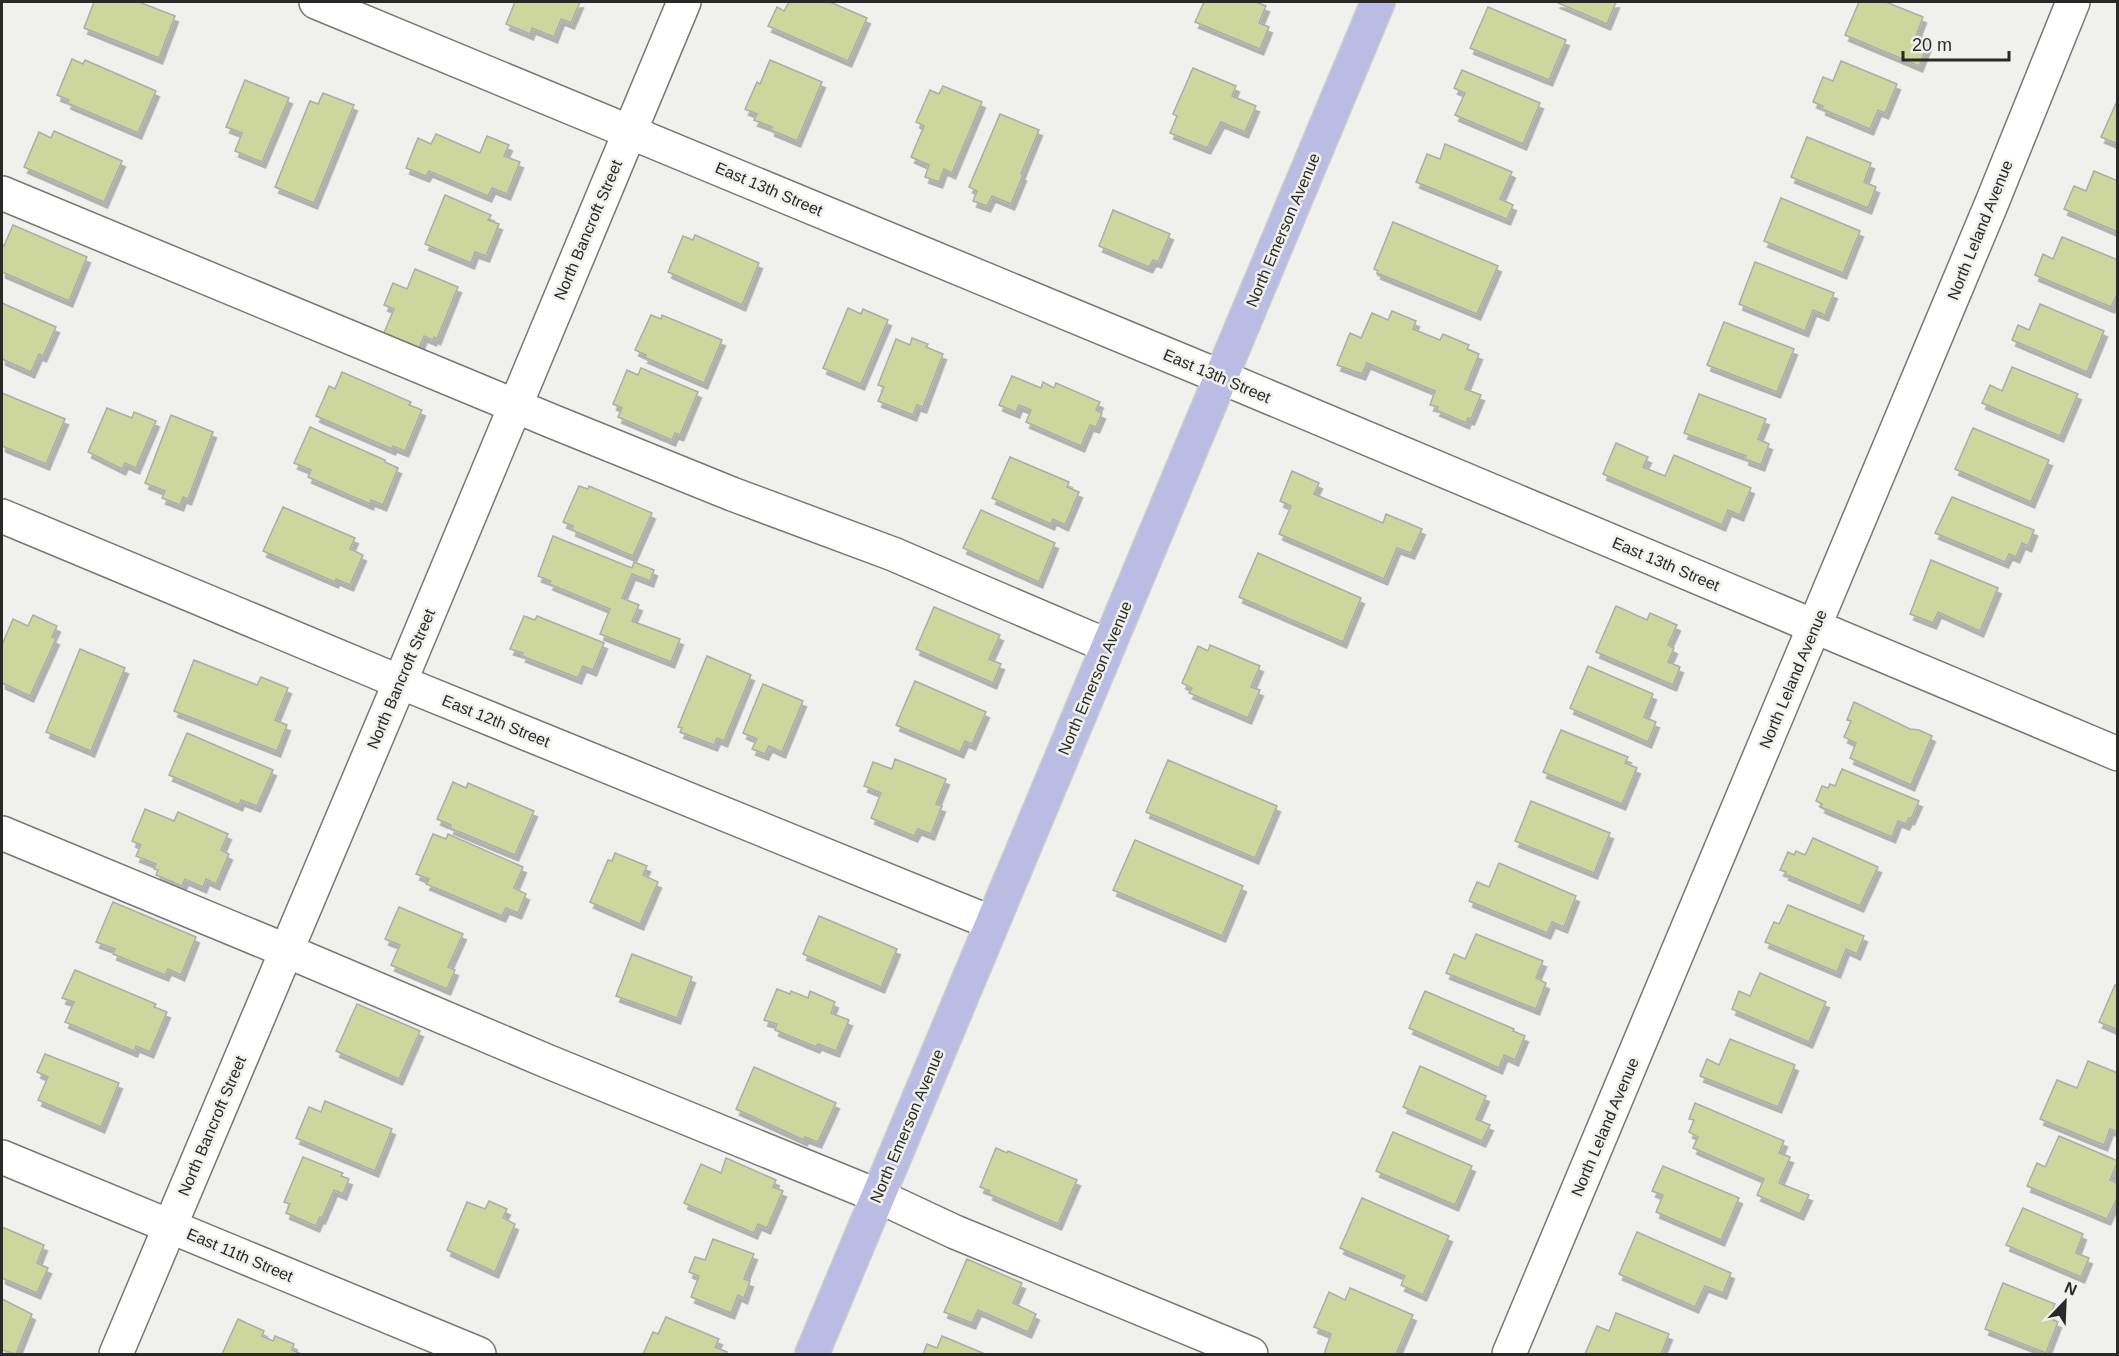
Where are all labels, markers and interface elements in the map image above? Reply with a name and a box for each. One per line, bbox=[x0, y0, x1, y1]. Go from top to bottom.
scale bar bbox=[1903, 24, 2010, 62]
text: 20 m bbox=[1912, 35, 1952, 55]
street label: North Emerson Avenue bbox=[1243, 151, 1323, 309]
street label: North Bancroft Street bbox=[551, 157, 625, 302]
street label: North Leland Avenue bbox=[1944, 158, 2016, 302]
street label: East 13th Street bbox=[713, 159, 826, 219]
street label: East 13th Street bbox=[1161, 346, 1274, 406]
street label: East 13th Street bbox=[1610, 534, 1723, 594]
street label: North Emerson Avenue bbox=[1055, 599, 1135, 757]
street label: North Bancroft Street bbox=[364, 606, 438, 751]
street label: North Leland Avenue bbox=[1756, 607, 1830, 751]
street label: East 12th Street bbox=[440, 692, 553, 751]
street label: North Emerson Avenue bbox=[867, 1047, 947, 1205]
street label: North Bancroft Street bbox=[175, 1053, 249, 1198]
street label: North Leland Avenue bbox=[1568, 1055, 1642, 1199]
street label: East 11th Street bbox=[184, 1225, 296, 1285]
north arrow bbox=[2035, 1272, 2095, 1332]
text: N bbox=[2062, 1279, 2079, 1299]

